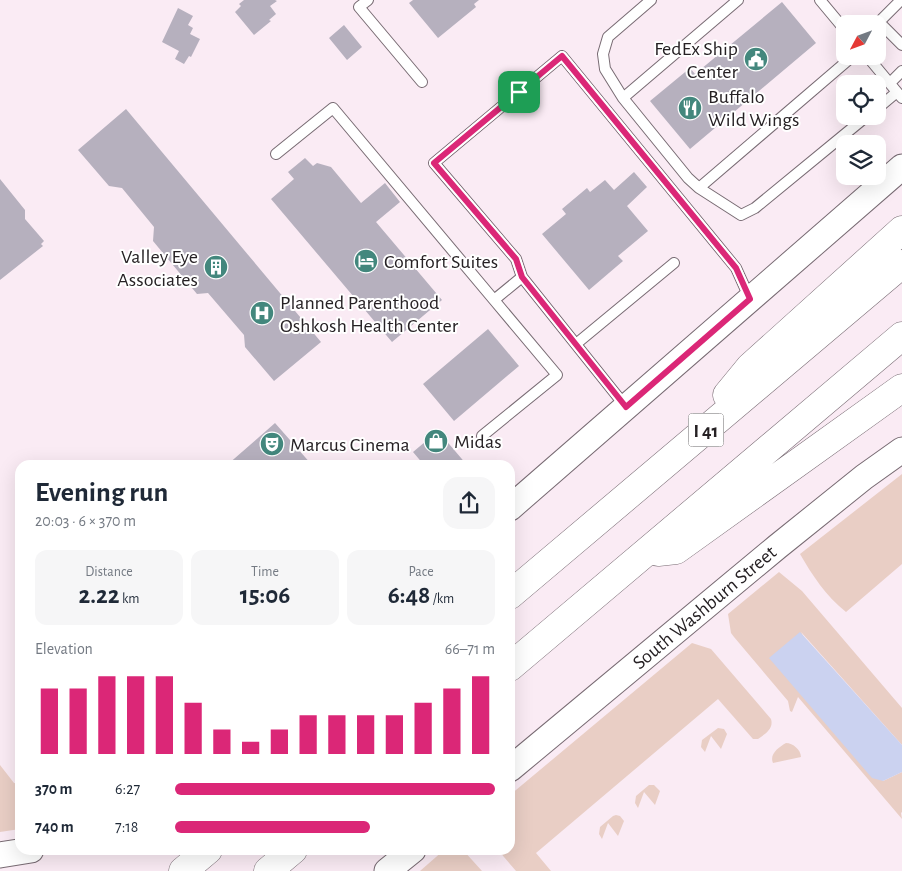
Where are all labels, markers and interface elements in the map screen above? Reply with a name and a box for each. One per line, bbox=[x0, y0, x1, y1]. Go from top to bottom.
north arrow bbox=[836, 15, 886, 65]
map controls bbox=[836, 15, 886, 185]
place label: FedEx Ship Center bbox=[654, 39, 739, 82]
public building icon: FedEx Ship Center bbox=[743, 46, 769, 72]
pin bbox=[498, 71, 540, 113]
button: locate bbox=[836, 75, 886, 125]
icon: arrive bbox=[505, 78, 533, 106]
place label: Buffalo Wild Wings bbox=[708, 87, 799, 130]
restaurant icon: Buffalo Wild Wings bbox=[677, 95, 703, 121]
button: layers bbox=[836, 135, 886, 185]
place label: Valley Eye Associates bbox=[117, 247, 198, 290]
hotel icon: Comfort Suites bbox=[353, 248, 379, 274]
place label: Comfort Suites bbox=[384, 252, 498, 272]
building icon: Valley Eye Associates bbox=[203, 254, 229, 280]
place label: Planned Parenthood Oshkosh Health Center bbox=[280, 293, 459, 336]
hospital icon: Planned Parenthood Oshkosh Health Center bbox=[249, 300, 275, 326]
road number: I 41 bbox=[688, 414, 724, 446]
shop icon: Midas bbox=[423, 428, 449, 454]
theatre icon: Marcus Cinema bbox=[259, 431, 285, 457]
place label: Midas bbox=[454, 432, 502, 452]
place label: Marcus Cinema bbox=[290, 435, 410, 455]
button: share bbox=[443, 477, 495, 529]
text: Evening run bbox=[35, 479, 168, 507]
text: 20:03 · 6 × 370 m bbox=[35, 513, 136, 529]
street label: South Washburn Street bbox=[629, 542, 781, 673]
text: Distance bbox=[85, 565, 133, 579]
text: Time bbox=[251, 565, 279, 579]
text: Pace bbox=[408, 565, 434, 579]
text: 2.22 bbox=[79, 583, 120, 608]
text: 15:06 bbox=[240, 583, 290, 608]
text: 6:48 bbox=[388, 583, 430, 608]
text: km bbox=[120, 592, 139, 606]
text: /km bbox=[430, 592, 454, 606]
text: Elevation bbox=[35, 641, 93, 657]
text: 66–71 m bbox=[445, 641, 495, 657]
text: 370 m bbox=[35, 781, 72, 797]
text: 6:27 bbox=[115, 781, 140, 797]
text: 740 m bbox=[35, 819, 74, 835]
text: 7:18 bbox=[115, 819, 138, 835]

